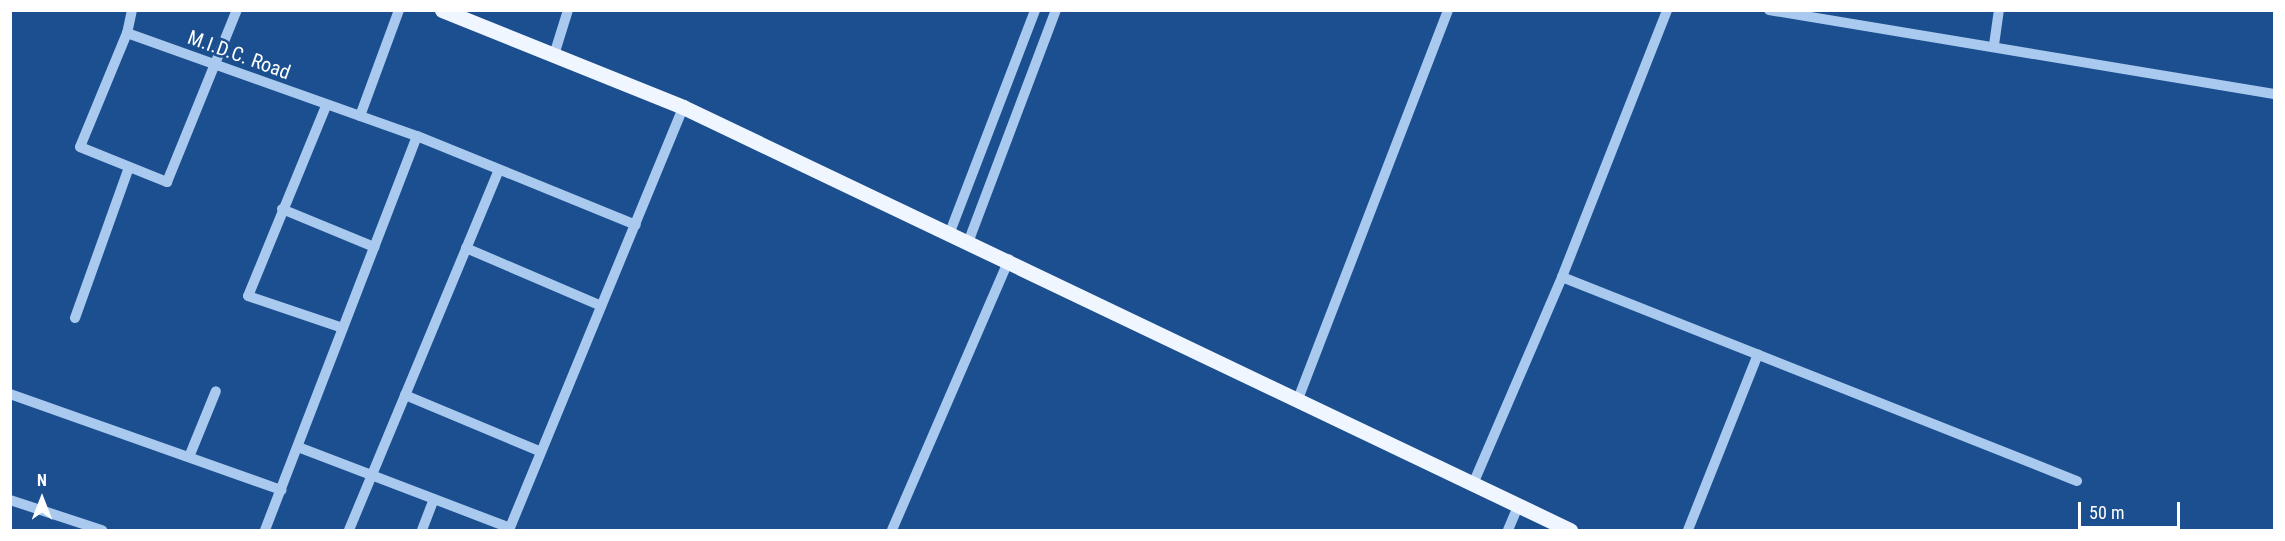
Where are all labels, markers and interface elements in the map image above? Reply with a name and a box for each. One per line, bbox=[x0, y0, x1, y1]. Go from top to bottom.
street label: M.I.D.C. Road bbox=[184, 25, 294, 85]
north arrow bbox=[12, 469, 72, 529]
text: N bbox=[37, 471, 47, 490]
scale bar bbox=[2081, 490, 2183, 528]
text: 50 m bbox=[2089, 502, 2124, 523]

